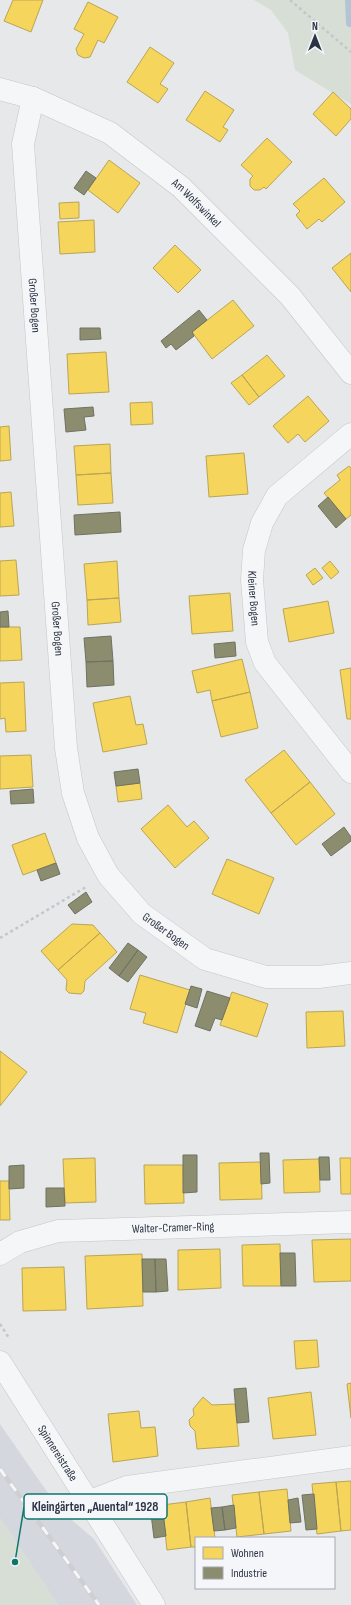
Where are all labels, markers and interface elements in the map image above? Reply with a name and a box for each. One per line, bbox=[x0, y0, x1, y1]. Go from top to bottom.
north arrow bbox=[295, 16, 335, 56]
text: N bbox=[312, 20, 318, 33]
street label: Am Wolfswinkel bbox=[168, 175, 224, 230]
street label: Großer Bogen bbox=[25, 278, 44, 333]
street label: Kleiner Bogen bbox=[244, 570, 263, 626]
street label: Großer Bogen bbox=[48, 601, 67, 656]
street label: Großer Bogen bbox=[140, 909, 193, 953]
street label: Walter-Cramer-Ring bbox=[132, 1219, 215, 1236]
street label: Spinnereistraße bbox=[34, 1422, 81, 1484]
callout: Kleingärten „Auental“ 1928 bbox=[24, 1494, 167, 1519]
text: Kleingärten „Auental“ 1928 bbox=[32, 1499, 158, 1515]
legend bbox=[195, 1537, 335, 1589]
text: Wohnen bbox=[231, 1546, 264, 1561]
text: Industrie bbox=[231, 1566, 267, 1581]

